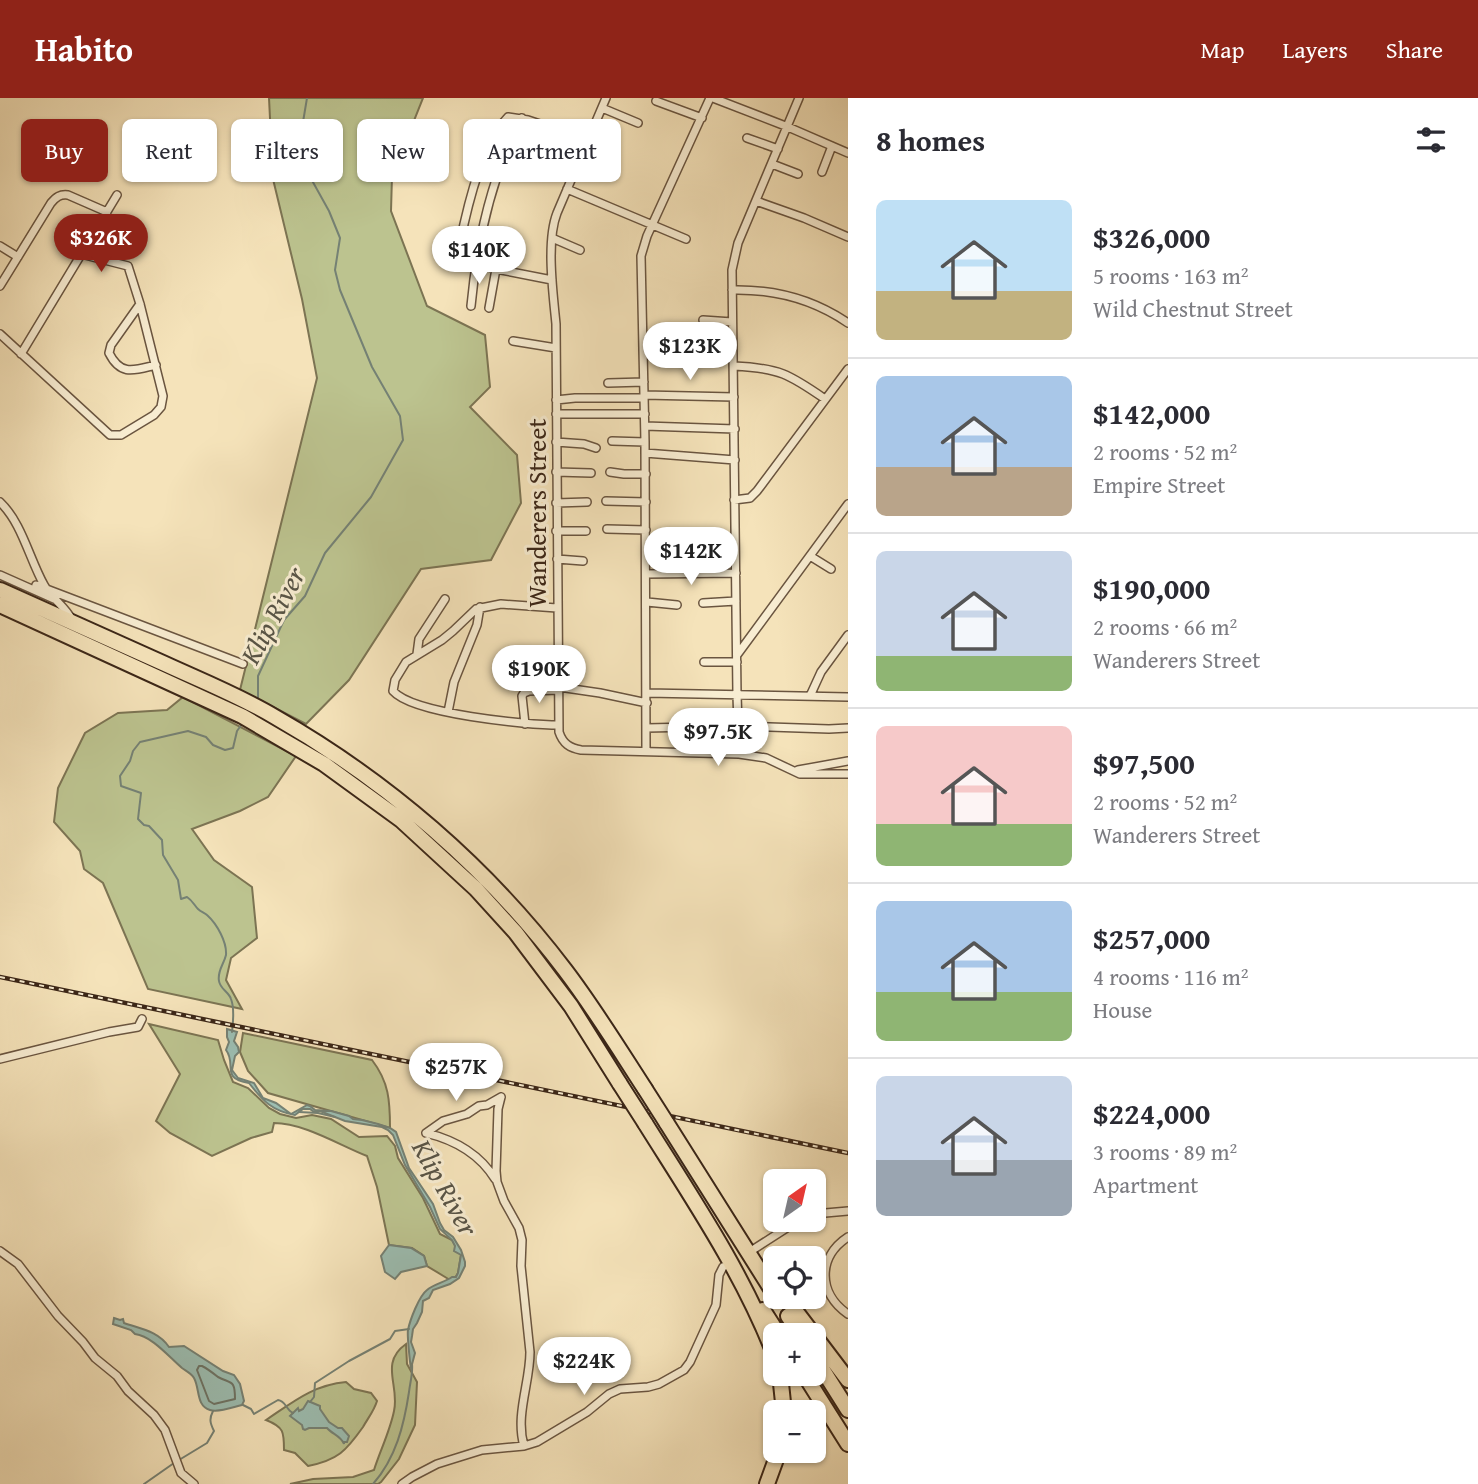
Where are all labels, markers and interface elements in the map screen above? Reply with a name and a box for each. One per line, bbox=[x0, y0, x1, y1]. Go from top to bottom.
text: Habito bbox=[35, 25, 133, 73]
text: Map bbox=[1201, 32, 1244, 67]
text: Layers bbox=[1282, 32, 1348, 67]
text: Share bbox=[1386, 32, 1443, 67]
text: 8 homes bbox=[876, 118, 985, 162]
chip: Buy bbox=[21, 119, 108, 182]
chip: Rent bbox=[122, 119, 217, 182]
chip: Filters bbox=[231, 119, 343, 182]
chip: New bbox=[357, 119, 449, 182]
chip: Apartment bbox=[463, 119, 621, 182]
icon: filters bbox=[1412, 121, 1450, 159]
pin: $326K bbox=[52, 214, 150, 274]
text: $326,000 bbox=[1093, 215, 1210, 259]
text: $326K bbox=[70, 220, 132, 253]
pin: $140K bbox=[430, 226, 528, 286]
icon: home bbox=[932, 228, 1016, 312]
text: $140K bbox=[448, 232, 510, 265]
text: 5 rooms · 163 m² bbox=[1093, 259, 1248, 292]
text: Wild Chestnut Street bbox=[1093, 292, 1293, 325]
pin: $123K bbox=[641, 322, 739, 382]
text: $123K bbox=[659, 328, 721, 361]
text: $142,000 bbox=[1093, 391, 1210, 435]
icon: home bbox=[932, 404, 1016, 488]
street label: Wanderers Street bbox=[517, 418, 556, 608]
text: 2 rooms · 52 m² bbox=[1093, 435, 1237, 468]
text: Empire Street bbox=[1093, 468, 1225, 501]
pin: $142K bbox=[642, 528, 740, 587]
text: $142K bbox=[660, 533, 722, 566]
water label: Klip River bbox=[229, 558, 316, 672]
text: $190,000 bbox=[1093, 566, 1210, 610]
icon: home bbox=[932, 579, 1016, 663]
text: 2 rooms · 66 m² bbox=[1093, 610, 1237, 643]
text: Wanderers Street bbox=[1093, 643, 1260, 676]
pin: $190K bbox=[490, 646, 588, 705]
text: $190K bbox=[508, 651, 570, 684]
pin: $97.5K bbox=[661, 708, 775, 768]
text: $97.5K bbox=[684, 714, 752, 747]
text: $97,500 bbox=[1093, 741, 1195, 785]
icon: home bbox=[932, 754, 1016, 838]
text: 2 rooms · 52 m² bbox=[1093, 785, 1237, 818]
text: Wanderers Street bbox=[1093, 818, 1260, 851]
text: $257,000 bbox=[1093, 916, 1210, 960]
icon: home bbox=[932, 929, 1016, 1013]
text: 4 rooms · 116 m² bbox=[1093, 960, 1248, 993]
text: House bbox=[1093, 993, 1152, 1026]
pin: $257K bbox=[407, 1044, 505, 1103]
text: $257K bbox=[425, 1049, 487, 1082]
text: $224,000 bbox=[1093, 1091, 1210, 1135]
icon: home bbox=[932, 1104, 1016, 1188]
water label: Klip River bbox=[402, 1130, 490, 1244]
text: 3 rooms · 89 m² bbox=[1093, 1135, 1237, 1168]
text: Apartment bbox=[1093, 1168, 1198, 1201]
north arrow bbox=[763, 1169, 826, 1232]
map controls bbox=[763, 1169, 826, 1463]
button: locate bbox=[763, 1246, 826, 1309]
button: + bbox=[763, 1323, 826, 1386]
pin: $224K bbox=[535, 1338, 633, 1397]
text: $224K bbox=[553, 1343, 615, 1376]
button: − bbox=[763, 1400, 826, 1463]

